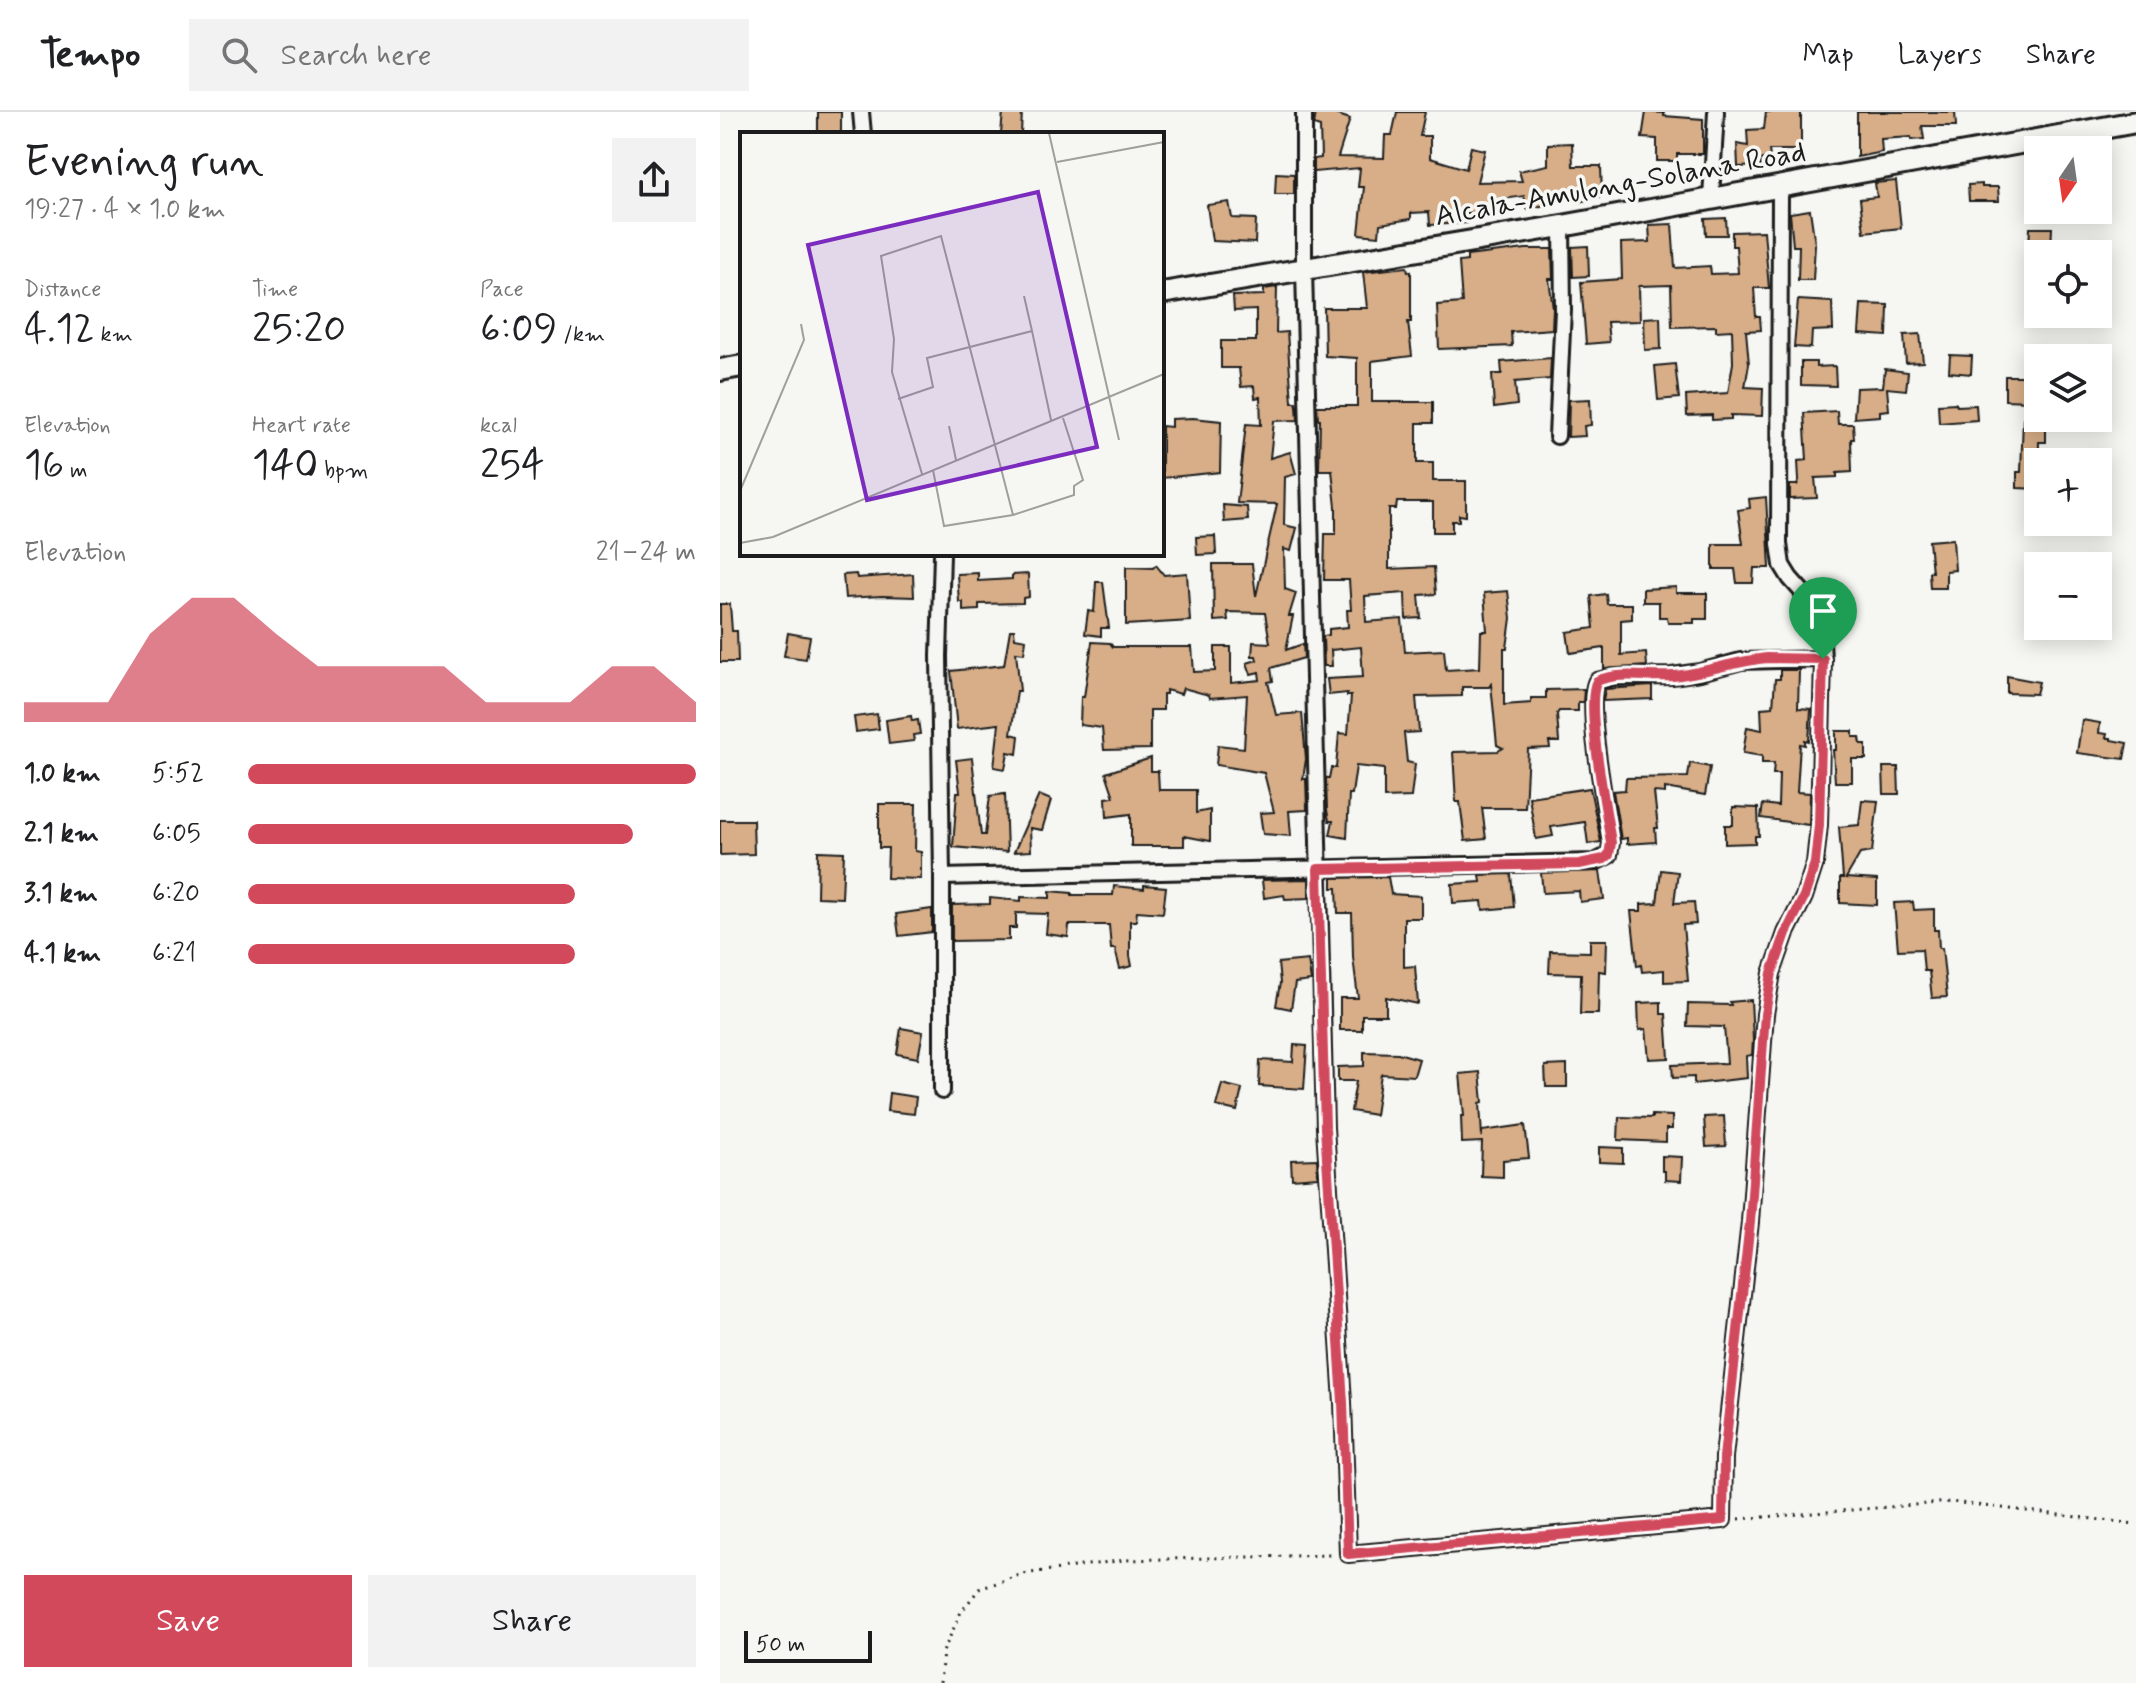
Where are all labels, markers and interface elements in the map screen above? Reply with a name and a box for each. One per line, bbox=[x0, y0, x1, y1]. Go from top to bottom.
search box bbox=[189, 19, 749, 91]
text: Tempo bbox=[40, 31, 141, 80]
icon: search bbox=[217, 33, 261, 77]
text: Search here bbox=[281, 36, 432, 75]
text: Map bbox=[1803, 37, 1854, 74]
text: Layers bbox=[1898, 37, 1982, 74]
text: Share bbox=[2026, 37, 2096, 74]
inset map bbox=[740, 132, 1164, 556]
street label: Alcala-Amulong-Solana Road bbox=[1432, 133, 1809, 236]
text: Evening run bbox=[24, 134, 264, 192]
north arrow bbox=[2024, 136, 2112, 224]
map controls bbox=[2024, 136, 2112, 640]
button: share bbox=[612, 138, 696, 222]
text: 19:27 · 4 × 1.0 km bbox=[24, 193, 225, 227]
button: locate bbox=[2024, 240, 2112, 328]
text: Distance bbox=[24, 276, 101, 304]
text: Time bbox=[252, 276, 298, 304]
text: Pace bbox=[480, 276, 524, 304]
text: 4.12 bbox=[24, 304, 95, 356]
text: 25:20 bbox=[252, 304, 346, 356]
text: 6:09 bbox=[480, 304, 557, 356]
text: km bbox=[95, 321, 133, 349]
text: /km bbox=[557, 321, 605, 349]
button: layers bbox=[2024, 344, 2112, 432]
text: Elevation bbox=[24, 412, 111, 440]
text: Heart rate bbox=[252, 412, 351, 440]
text: kcal bbox=[480, 412, 517, 440]
text: 16 bbox=[24, 440, 64, 492]
text: 140 bbox=[252, 440, 318, 492]
text: 254 bbox=[480, 440, 544, 492]
button: + bbox=[2024, 448, 2112, 536]
text: m bbox=[64, 457, 87, 485]
text: bpm bbox=[318, 457, 368, 485]
text: Elevation bbox=[24, 536, 126, 570]
text: 21–24 m bbox=[596, 536, 696, 570]
button: − bbox=[2024, 552, 2112, 640]
pin bbox=[1789, 577, 1857, 659]
icon: arrive bbox=[1801, 589, 1845, 633]
text: 1.0 km bbox=[24, 757, 101, 791]
text: 5:52 bbox=[152, 757, 204, 791]
text: 2.1 km bbox=[24, 817, 99, 851]
text: 6:05 bbox=[152, 817, 201, 851]
text: 3.1 km bbox=[24, 877, 98, 911]
text: 6:20 bbox=[152, 877, 200, 911]
text: 4.1 km bbox=[24, 937, 101, 971]
text: 6:21 bbox=[152, 937, 196, 971]
button: Save bbox=[24, 1575, 352, 1667]
button: Share bbox=[368, 1575, 696, 1667]
scale bar bbox=[744, 1627, 872, 1663]
text: 50 m bbox=[756, 1631, 805, 1659]

